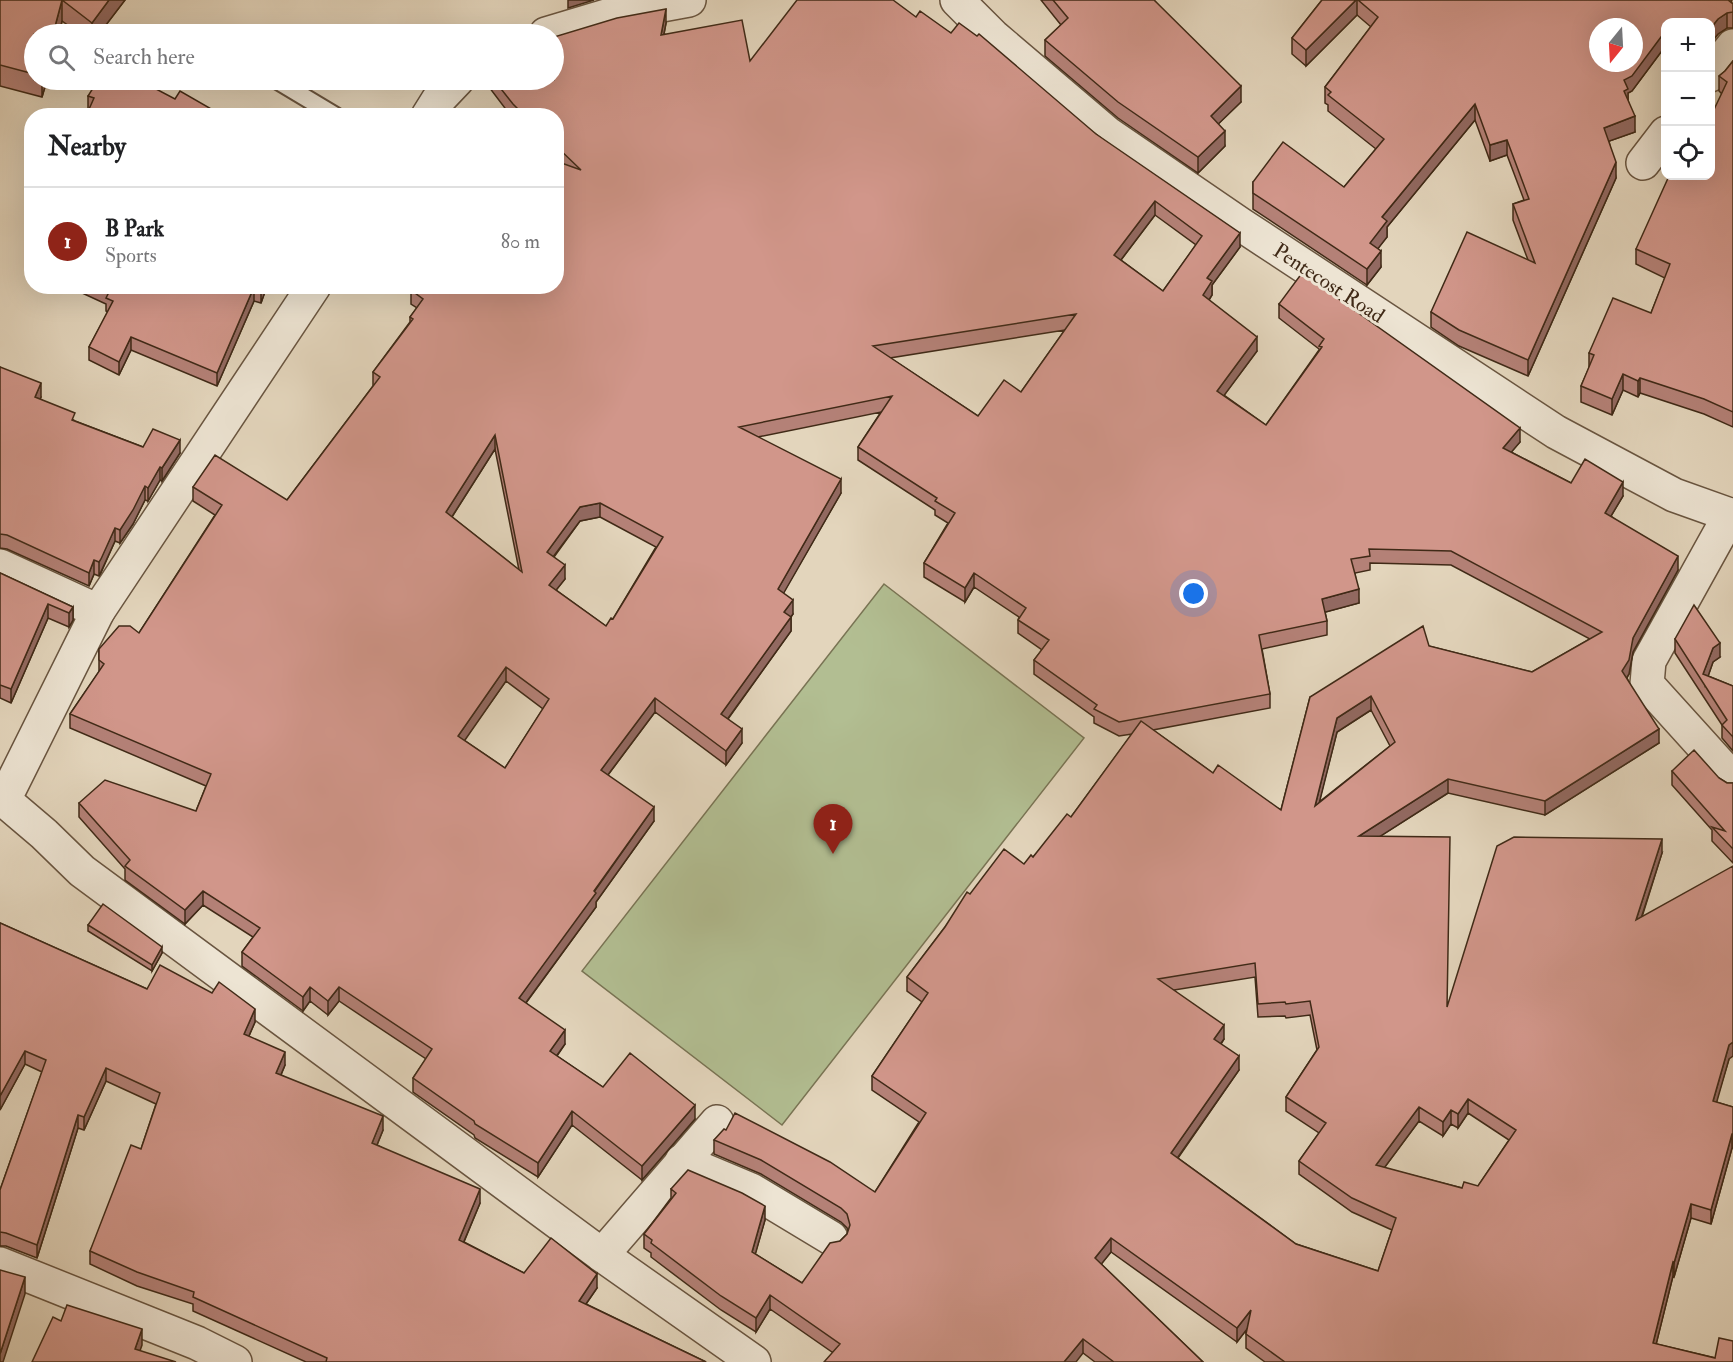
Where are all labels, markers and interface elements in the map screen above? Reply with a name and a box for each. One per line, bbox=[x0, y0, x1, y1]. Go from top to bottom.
north arrow bbox=[1589, 18, 1643, 72]
map controls bbox=[1661, 18, 1715, 180]
button: + bbox=[1661, 18, 1715, 72]
search box bbox=[24, 24, 564, 90]
icon: search bbox=[45, 41, 78, 74]
text: Search here bbox=[93, 43, 195, 71]
button: − bbox=[1661, 72, 1715, 126]
button: locate bbox=[1661, 126, 1715, 180]
text: Nearby bbox=[48, 131, 126, 163]
text: B Park bbox=[105, 215, 164, 243]
text: 1 bbox=[64, 229, 71, 254]
text: 80 m bbox=[501, 229, 540, 254]
street label: Pentecost Road bbox=[1268, 237, 1390, 330]
text: Sports bbox=[105, 243, 157, 268]
your location bbox=[1179, 579, 1208, 608]
pin: 1 bbox=[814, 804, 852, 854]

